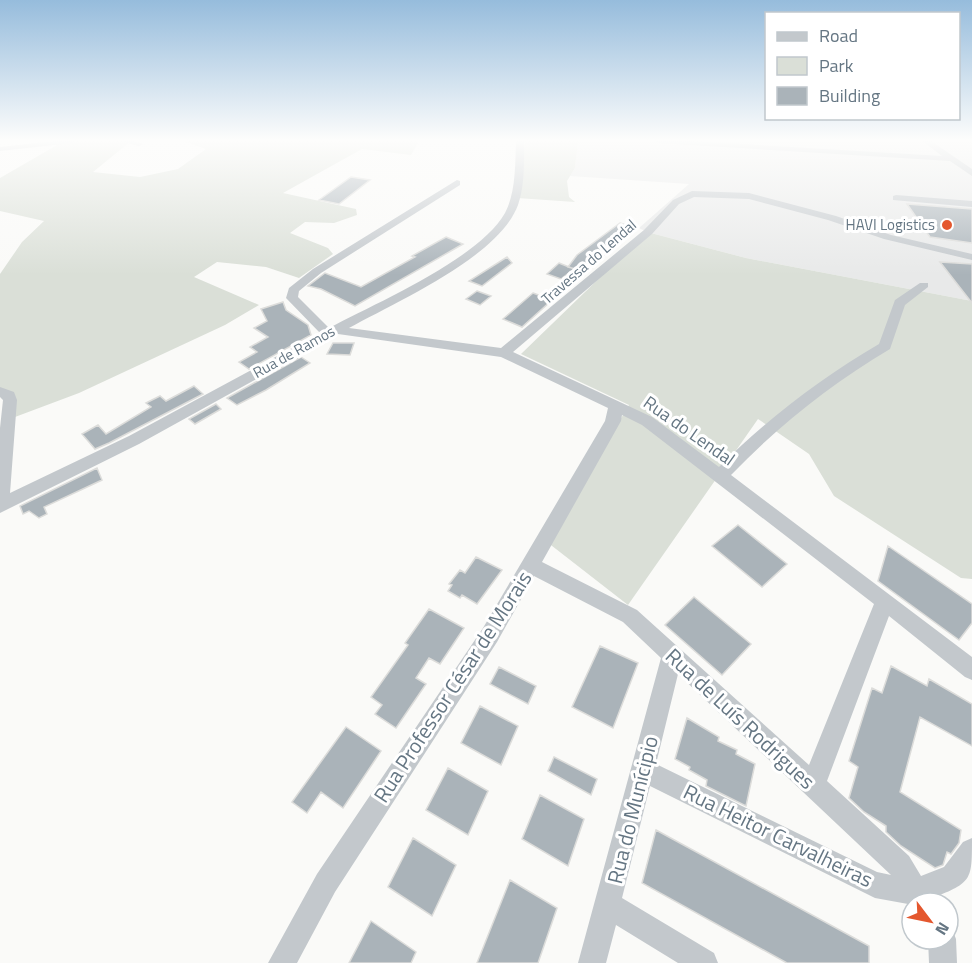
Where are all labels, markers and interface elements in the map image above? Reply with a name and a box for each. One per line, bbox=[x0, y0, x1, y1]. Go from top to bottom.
legend bbox=[765, 12, 960, 120]
text: Road bbox=[819, 22, 858, 49]
text: Park bbox=[819, 52, 854, 79]
text: Building bbox=[819, 82, 880, 109]
place label: HAVI Logistics bbox=[846, 213, 935, 236]
street label: Travessa do Lendal bbox=[536, 214, 641, 309]
marker: HAVI Logistics bbox=[940, 218, 954, 232]
street label: Rua de Ramos bbox=[248, 319, 339, 384]
street label: Rua do Lendal bbox=[638, 389, 741, 472]
street label: Rua Professor César de Morais bbox=[365, 564, 539, 809]
street label: Rua de Luís Rodrigues bbox=[659, 640, 823, 796]
street label: Rua do Munícipio bbox=[598, 733, 666, 887]
street label: Rua Heitor Carvalheiras bbox=[678, 775, 879, 895]
north arrow bbox=[900, 891, 960, 951]
text: N bbox=[930, 918, 956, 940]

